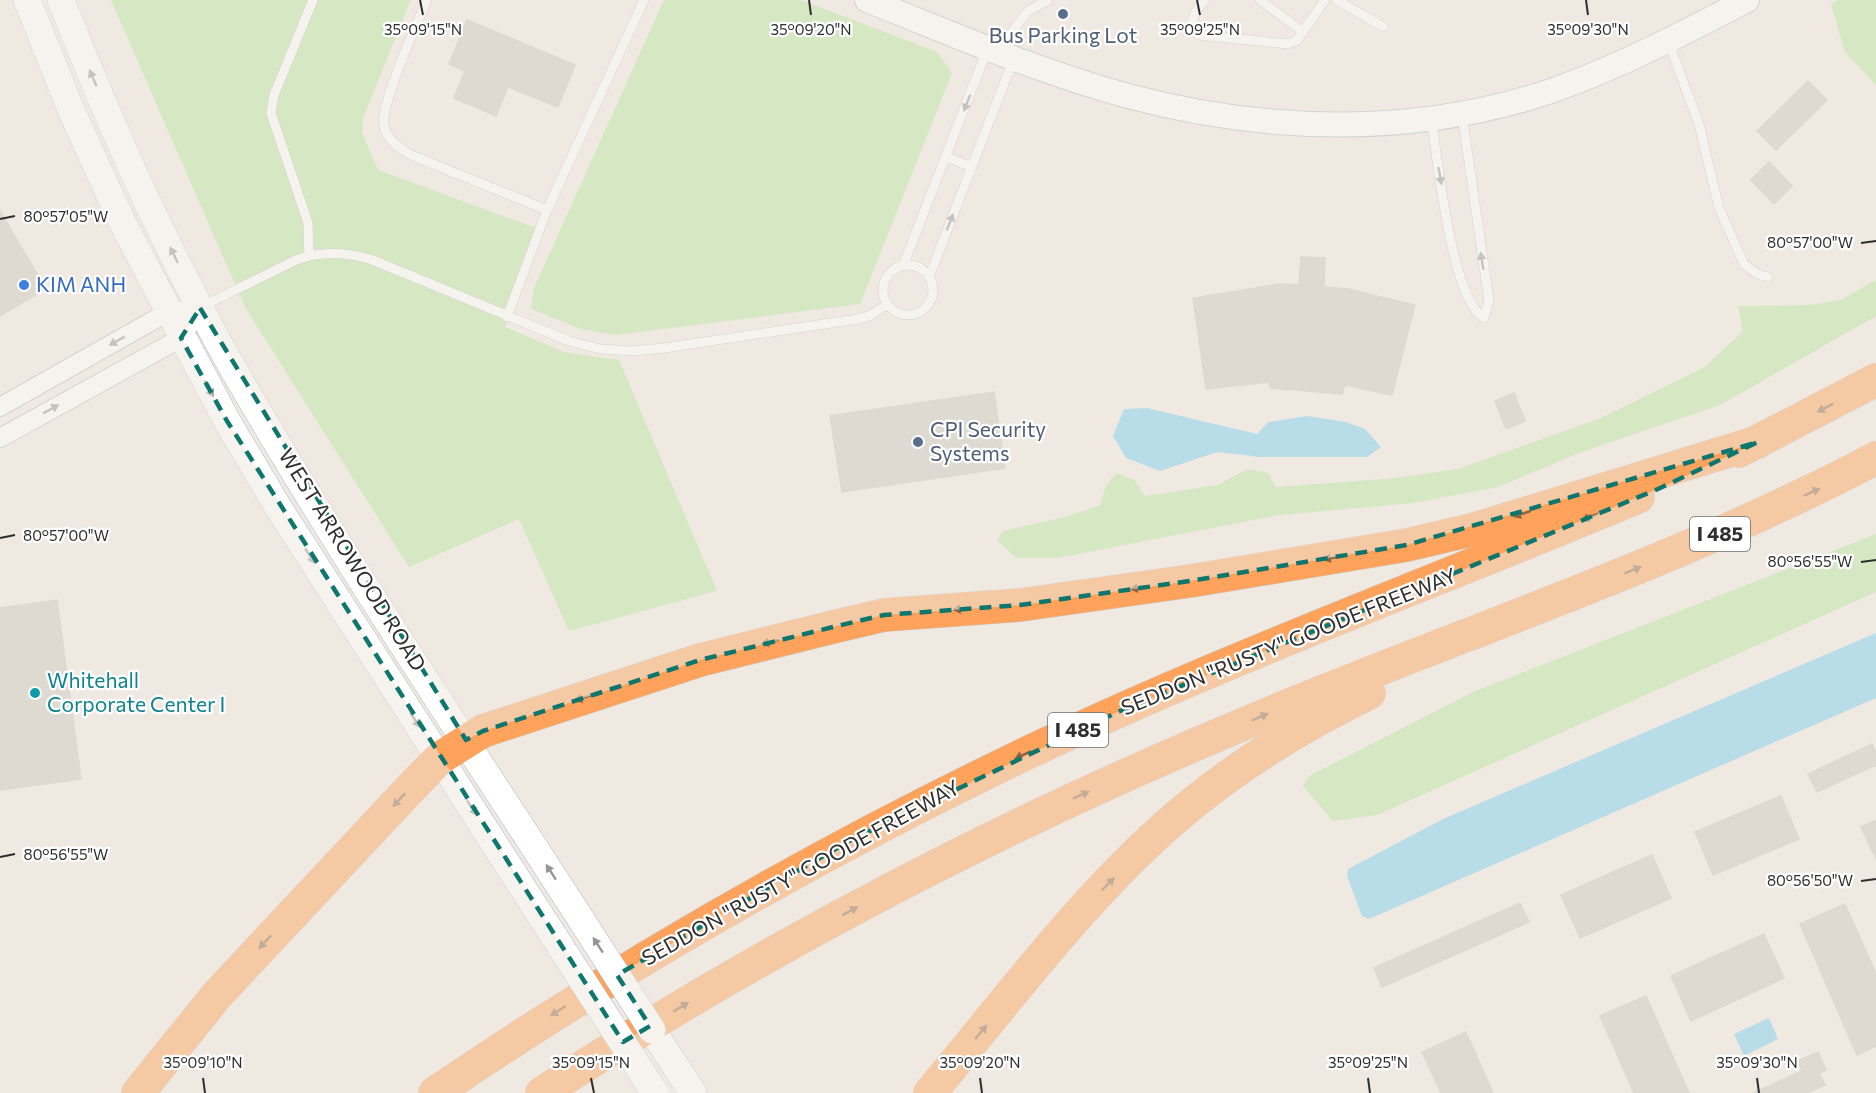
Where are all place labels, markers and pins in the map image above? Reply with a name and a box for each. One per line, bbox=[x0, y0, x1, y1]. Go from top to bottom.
marker: Bus Parking Lot bbox=[1056, 7, 1070, 21]
place label: Bus Parking Lot bbox=[989, 22, 1137, 47]
place label: KIM ANH bbox=[36, 271, 126, 296]
marker: KIM ANH bbox=[17, 278, 31, 292]
place label: CPI Security Systems bbox=[930, 416, 1046, 465]
marker: CPI Security Systems bbox=[911, 435, 925, 449]
place label: Whitehall Corporate Center I bbox=[47, 667, 225, 716]
marker: Whitehall Corporate Center I bbox=[28, 686, 42, 700]

